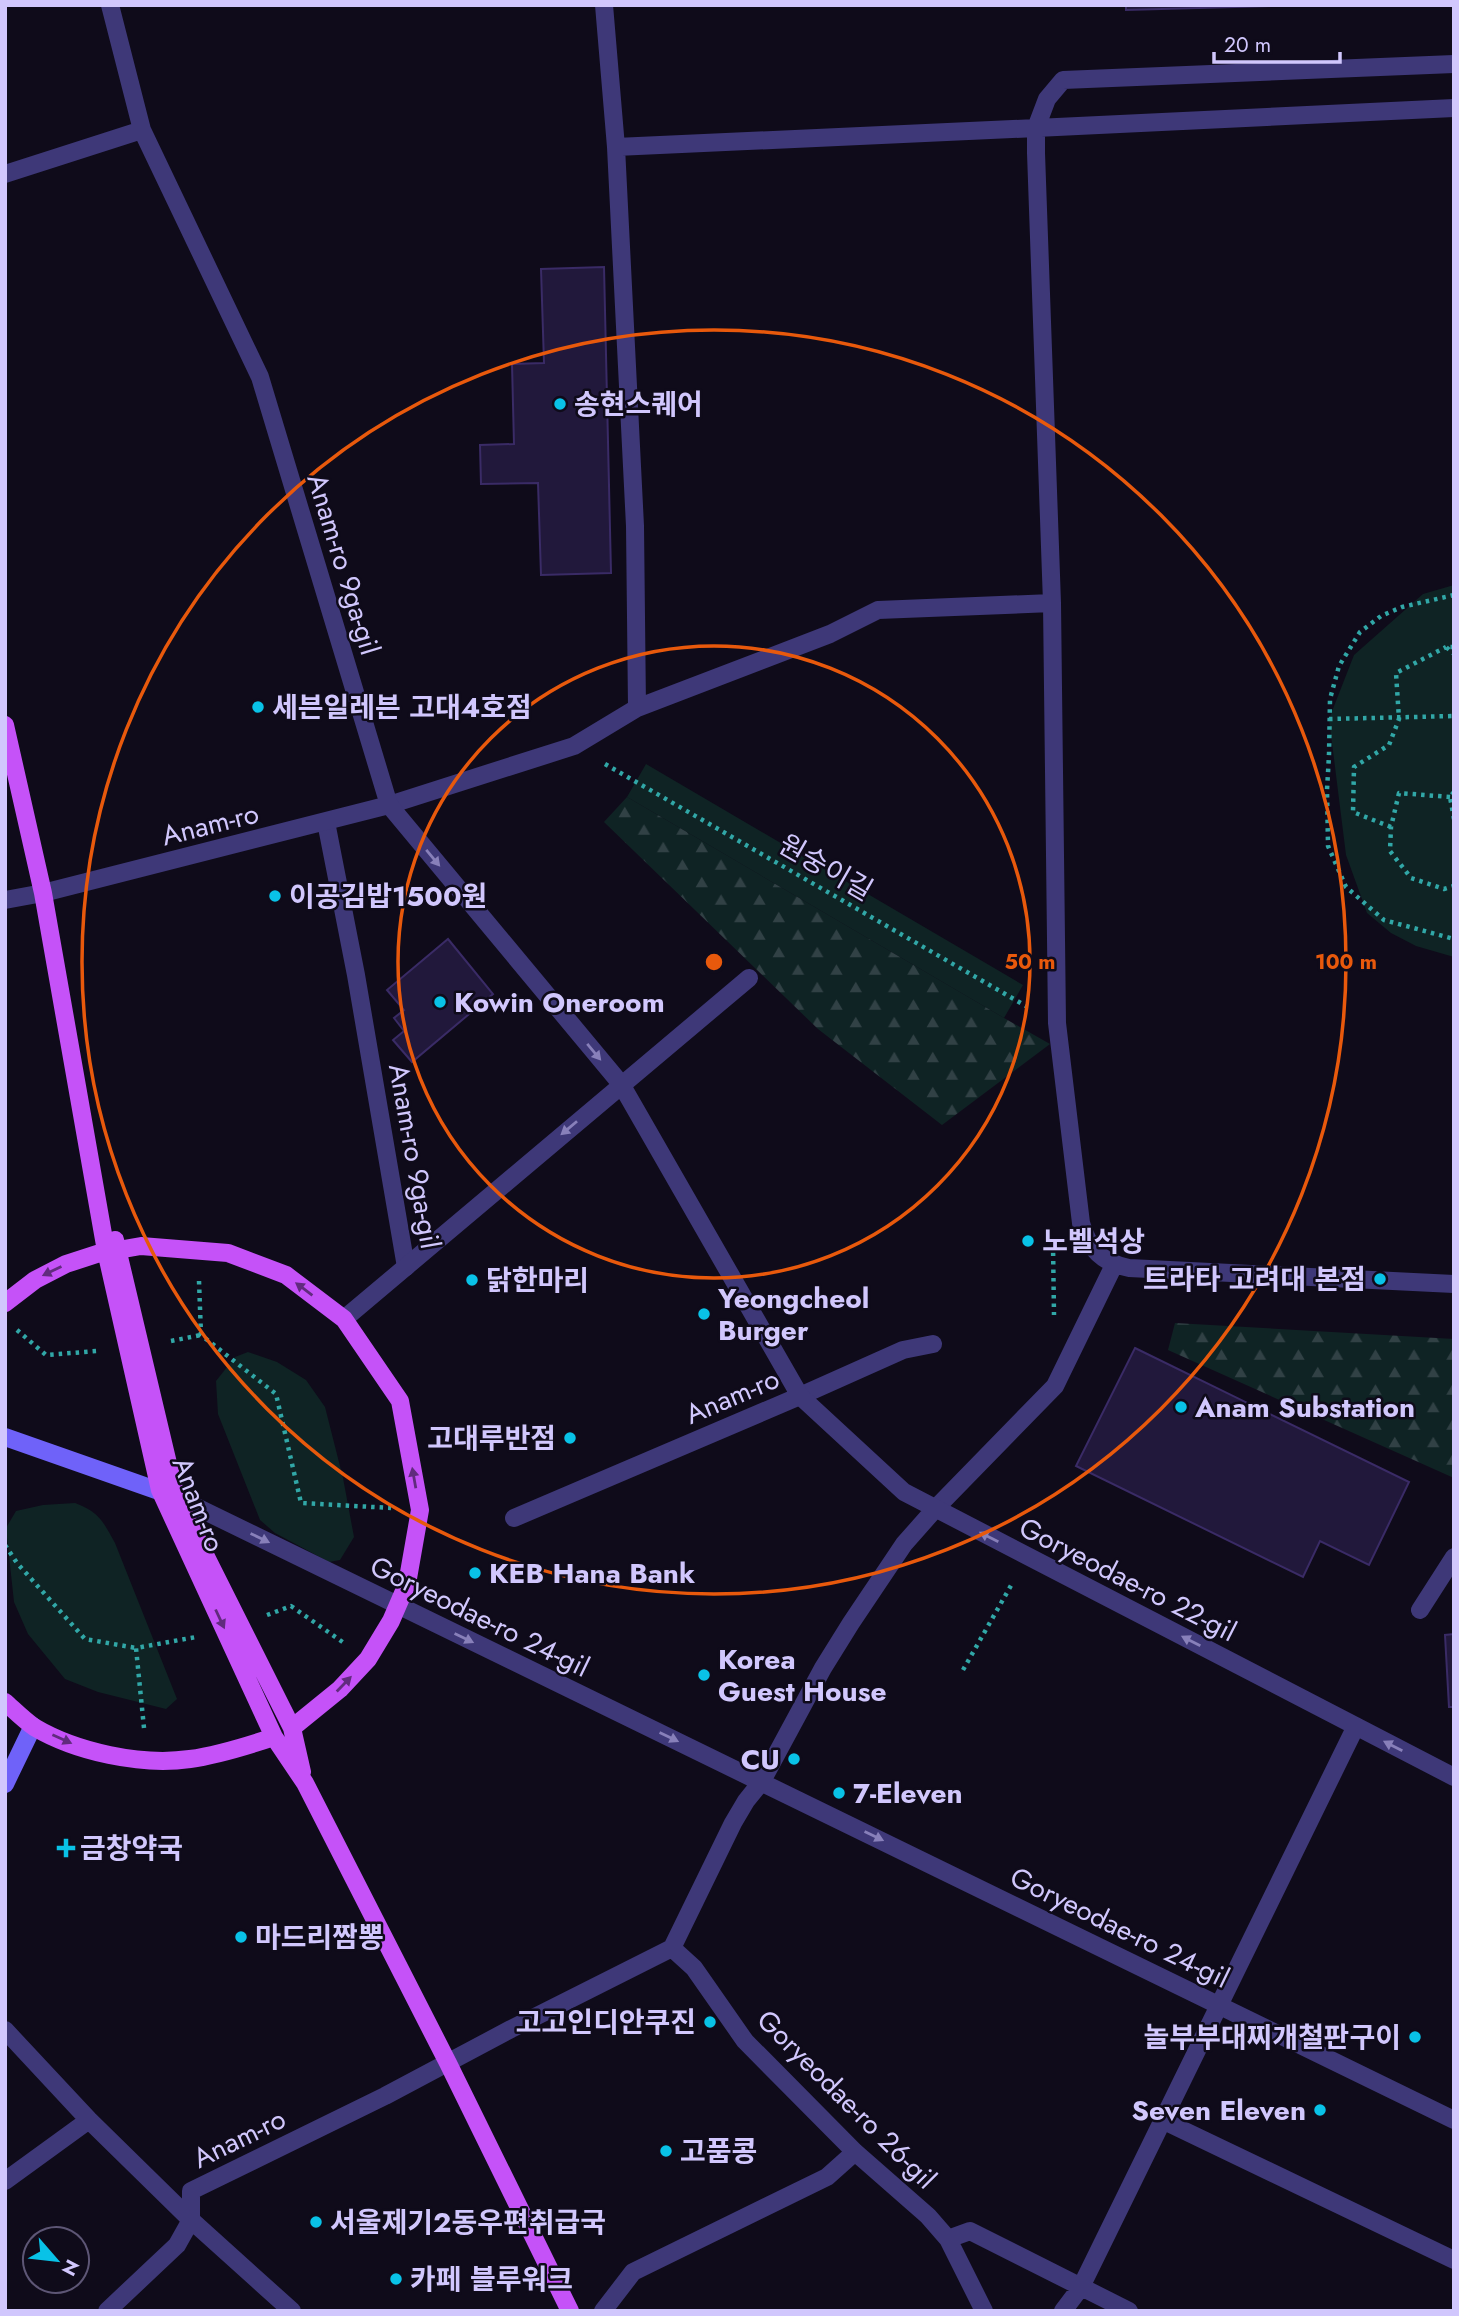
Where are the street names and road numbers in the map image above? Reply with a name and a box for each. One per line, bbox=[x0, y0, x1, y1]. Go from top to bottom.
street label: Anam-ro 9ga-gil bbox=[297, 468, 391, 660]
street label: Anam-ro bbox=[157, 793, 263, 856]
street label: 원숭이길 bbox=[771, 824, 881, 911]
street label: Anam-ro 9ga-gil bbox=[378, 1060, 451, 1252]
street label: Anam-ro bbox=[679, 1358, 786, 1435]
street label: Anam-ro bbox=[162, 1451, 235, 1558]
street label: Goryeodae-ro 22-gil bbox=[1012, 1507, 1244, 1652]
street label: Goryeodae-ro 24-gil bbox=[363, 1546, 596, 1687]
street label: Goryeodae-ro 24-gil bbox=[1003, 1857, 1236, 1998]
street label: Goryeodae-ro 26-gil bbox=[748, 2000, 946, 2198]
street label: Anam-ro bbox=[186, 2098, 293, 2179]

